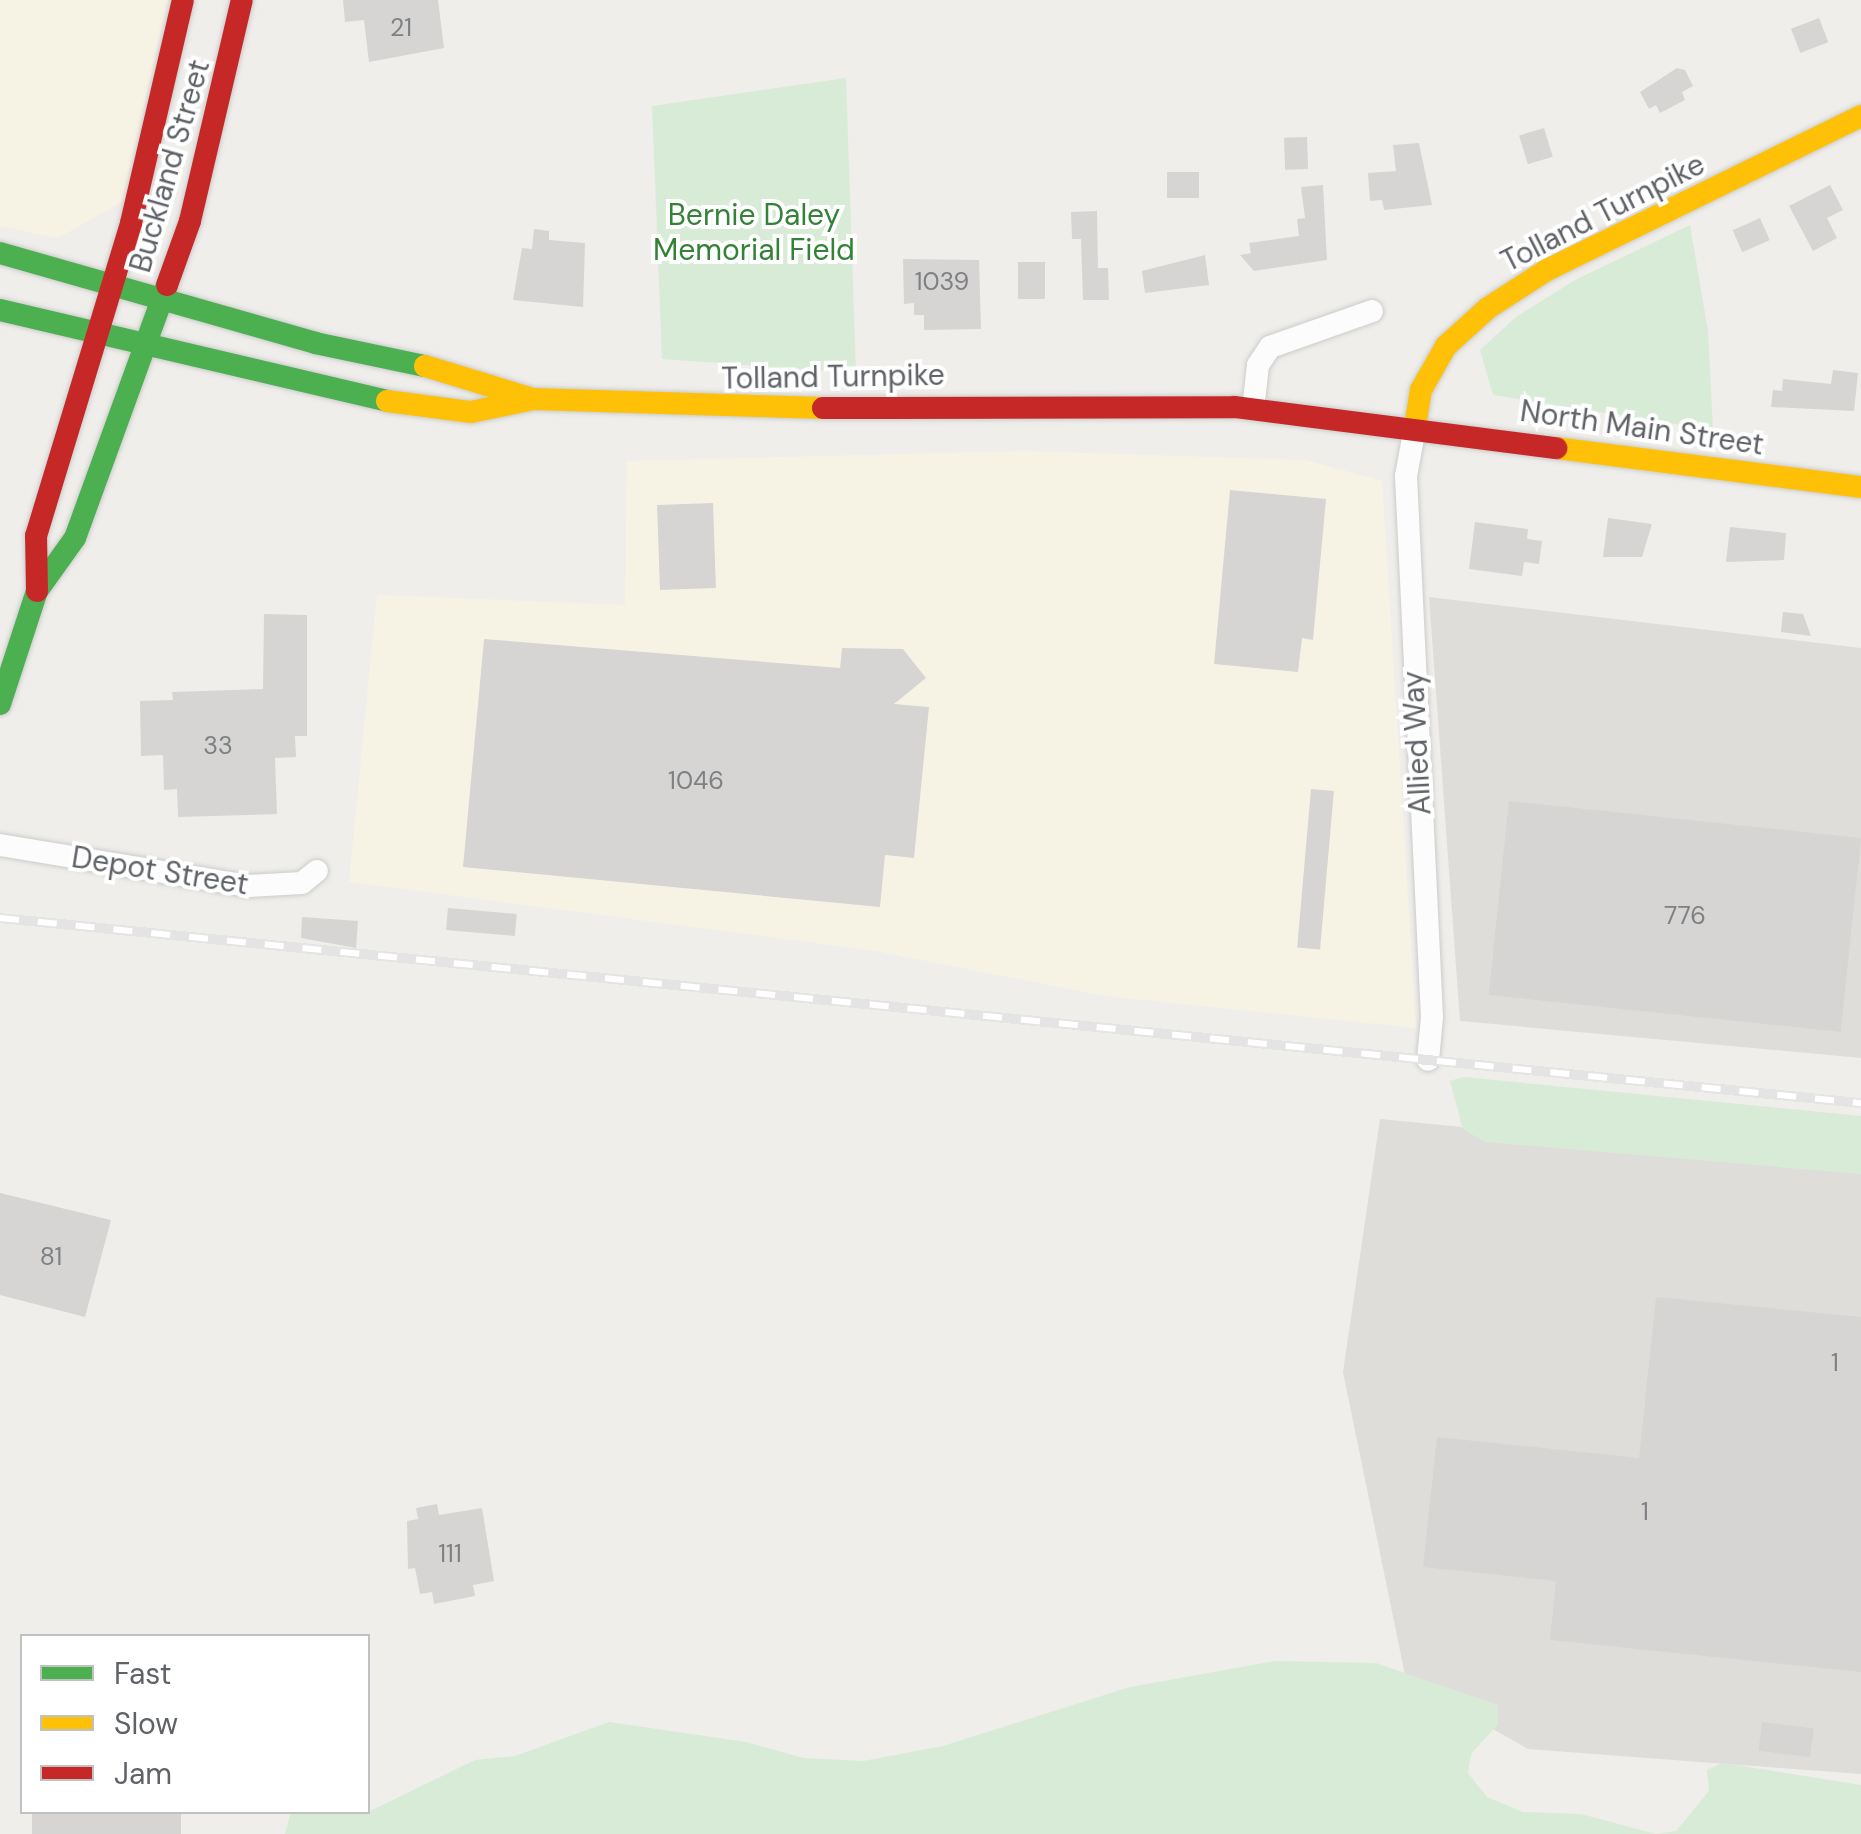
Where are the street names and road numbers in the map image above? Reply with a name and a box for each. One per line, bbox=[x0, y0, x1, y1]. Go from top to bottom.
street label: Buckland Street bbox=[122, 55, 218, 277]
street label: Tolland Turnpike bbox=[1495, 146, 1711, 280]
street label: Tolland Turnpike bbox=[721, 357, 945, 397]
street label: North Main Street bbox=[1518, 393, 1766, 463]
street label: Allied Way bbox=[1395, 670, 1439, 816]
street label: Depot Street bbox=[69, 839, 251, 903]

